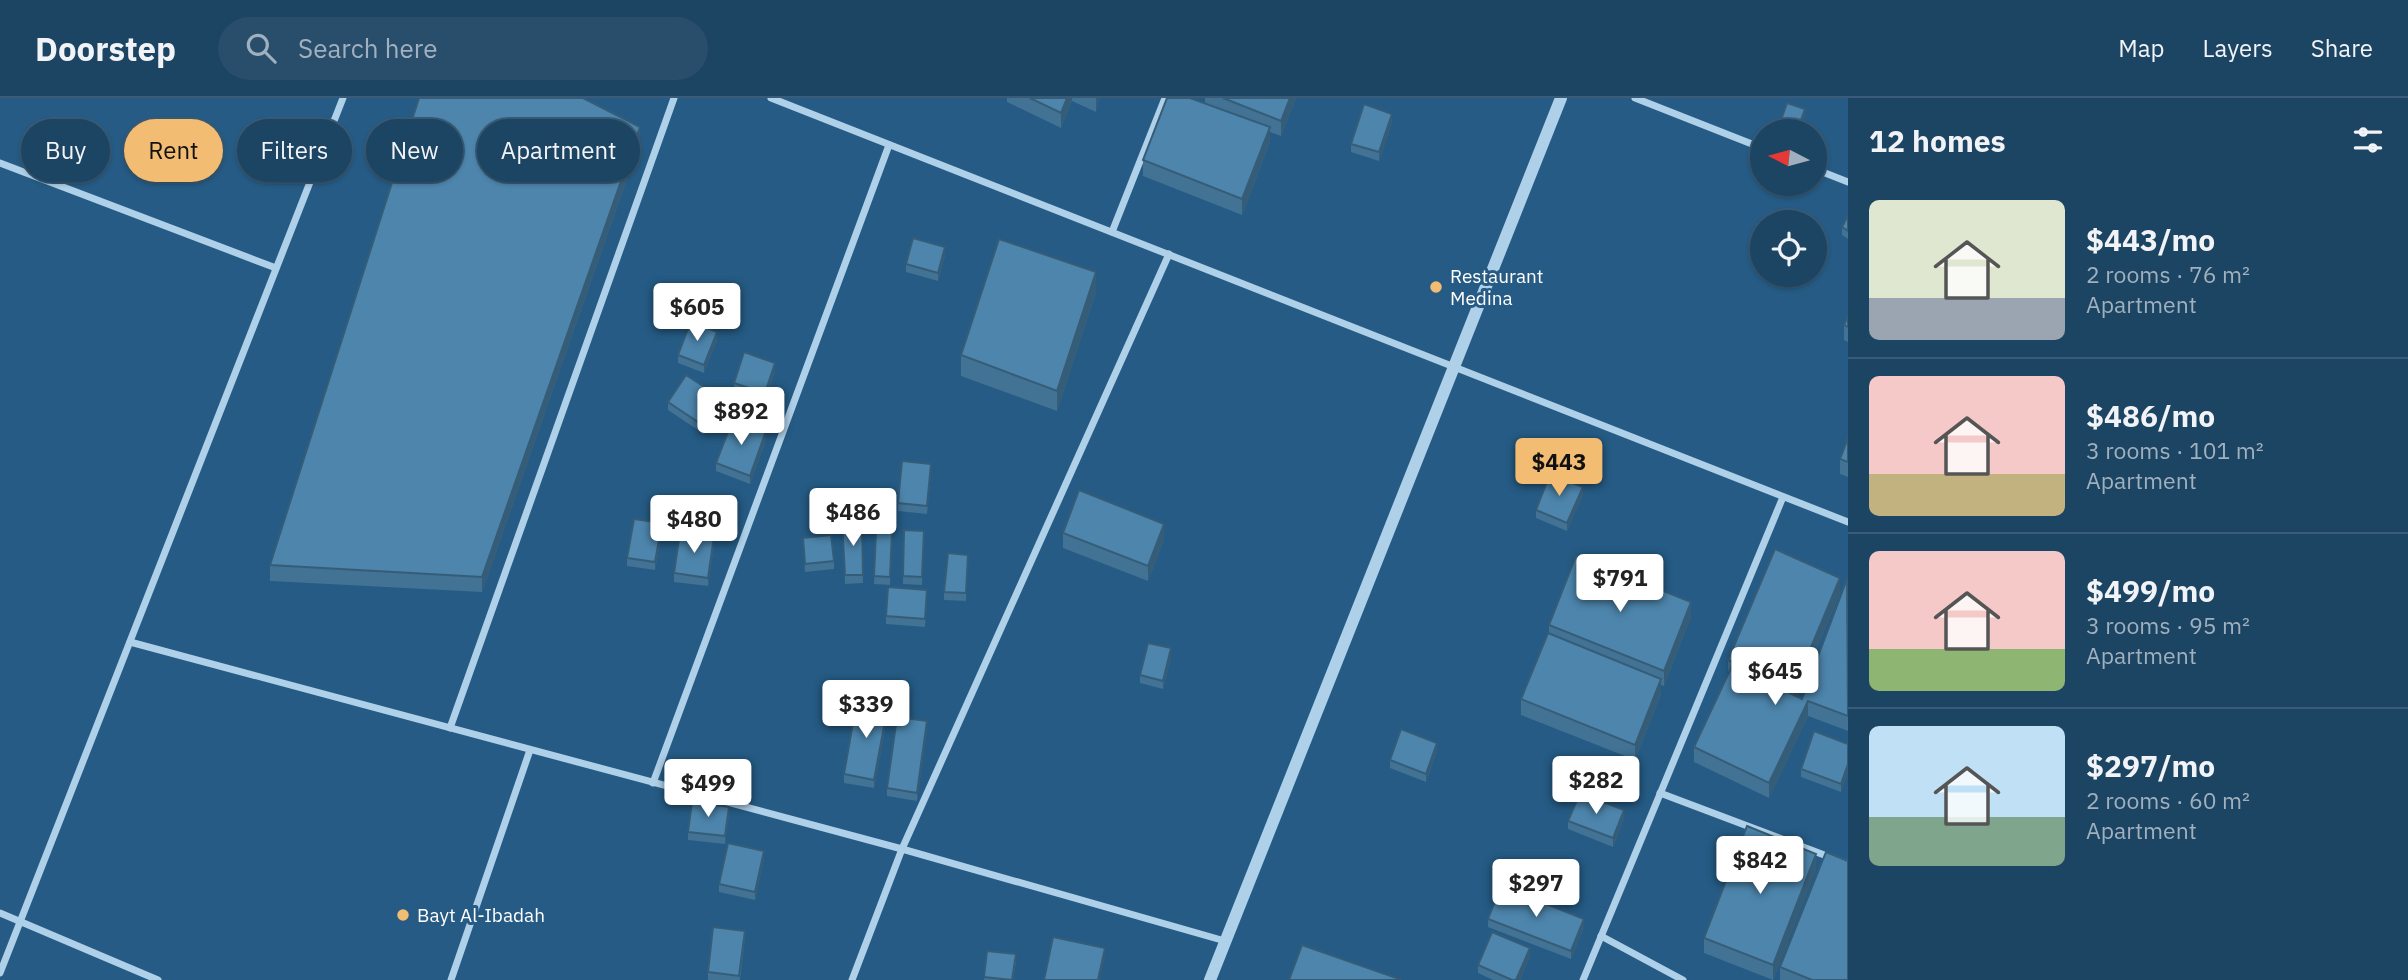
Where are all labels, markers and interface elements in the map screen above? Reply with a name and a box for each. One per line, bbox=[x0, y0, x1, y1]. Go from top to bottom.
search box bbox=[218, 17, 708, 80]
text: Doorstep bbox=[35, 27, 176, 70]
icon: search bbox=[242, 29, 280, 67]
text: Search here bbox=[298, 31, 437, 65]
text: Map bbox=[2118, 32, 2165, 64]
text: Layers bbox=[2203, 32, 2273, 64]
text: Share bbox=[2311, 32, 2373, 64]
chip: Buy bbox=[21, 119, 110, 182]
chip: Rent bbox=[124, 119, 223, 182]
chip: Filters bbox=[237, 119, 352, 182]
chip: New bbox=[366, 119, 463, 182]
chip: Apartment bbox=[477, 119, 640, 182]
north arrow bbox=[1750, 119, 1827, 196]
map controls bbox=[1750, 119, 1827, 287]
text: 12 homes bbox=[1869, 121, 2006, 160]
icon: filters bbox=[2349, 121, 2387, 159]
button: locate bbox=[1750, 210, 1827, 287]
text: $443/mo bbox=[2086, 220, 2215, 259]
icon: home bbox=[1925, 228, 2009, 312]
text: 2 rooms · 76 m² bbox=[2086, 259, 2250, 289]
place label: Restaurant Medina bbox=[1450, 264, 1544, 310]
marker: Restaurant Medina bbox=[1428, 279, 1444, 295]
pin: $605 bbox=[656, 284, 738, 343]
text: Apartment bbox=[2086, 289, 2197, 319]
text: $605 bbox=[669, 291, 725, 321]
pin: $892 bbox=[700, 388, 782, 447]
text: $892 bbox=[713, 395, 769, 425]
text: $486/mo bbox=[2086, 396, 2215, 435]
icon: home bbox=[1925, 404, 2009, 488]
text: 3 rooms · 101 m² bbox=[2086, 435, 2264, 465]
pin: $443 bbox=[1518, 438, 1600, 498]
text: $443 bbox=[1531, 446, 1587, 476]
text: Apartment bbox=[2086, 465, 2197, 495]
pin: $486 bbox=[812, 489, 894, 548]
pin: $480 bbox=[653, 496, 735, 555]
text: $486 bbox=[825, 496, 881, 526]
text: $480 bbox=[666, 503, 722, 533]
pin: $791 bbox=[1579, 554, 1661, 614]
text: $791 bbox=[1592, 562, 1648, 592]
text: $499/mo bbox=[2086, 571, 2215, 610]
icon: home bbox=[1925, 579, 2009, 663]
text: 3 rooms · 95 m² bbox=[2086, 610, 2250, 640]
text: Apartment bbox=[2086, 640, 2197, 670]
pin: $645 bbox=[1734, 648, 1816, 707]
text: $645 bbox=[1747, 655, 1803, 685]
pin: $339 bbox=[825, 680, 907, 740]
text: $339 bbox=[838, 688, 894, 718]
text: $297/mo bbox=[2086, 746, 2215, 785]
icon: home bbox=[1925, 754, 2009, 838]
pin: $282 bbox=[1555, 756, 1637, 816]
pin: $499 bbox=[667, 760, 749, 819]
text: $282 bbox=[1568, 764, 1624, 794]
text: $499 bbox=[680, 767, 736, 797]
text: 2 rooms · 60 m² bbox=[2086, 785, 2250, 815]
text: Apartment bbox=[2086, 815, 2197, 845]
pin: $842 bbox=[1719, 836, 1801, 896]
text: $842 bbox=[1732, 844, 1788, 874]
pin: $297 bbox=[1495, 860, 1577, 919]
text: $297 bbox=[1508, 867, 1564, 897]
place label: Bayt Al-Ibadah bbox=[417, 903, 545, 927]
marker: Bayt Al-Ibadah bbox=[395, 907, 411, 923]

